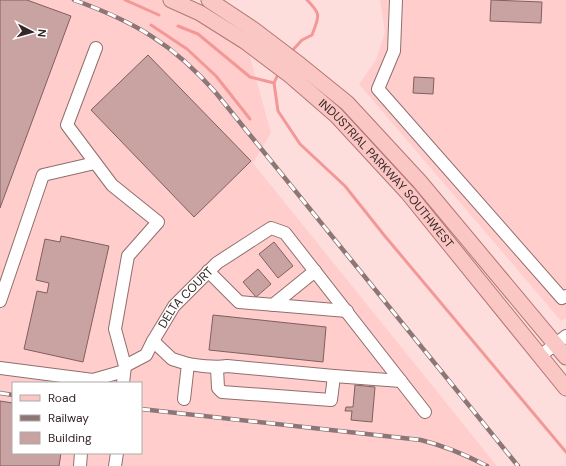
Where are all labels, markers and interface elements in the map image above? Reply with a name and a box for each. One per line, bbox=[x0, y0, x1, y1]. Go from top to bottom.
north arrow bbox=[12, 12, 52, 52]
text: N bbox=[35, 28, 49, 38]
street label: INDUSTRIAL PARKWAY SOUTHWEST bbox=[315, 95, 457, 251]
street label: DELTA COURT bbox=[155, 263, 217, 331]
legend bbox=[12, 382, 142, 454]
text: Road bbox=[48, 390, 76, 406]
text: Railway bbox=[48, 410, 89, 426]
text: Building bbox=[48, 430, 92, 446]

